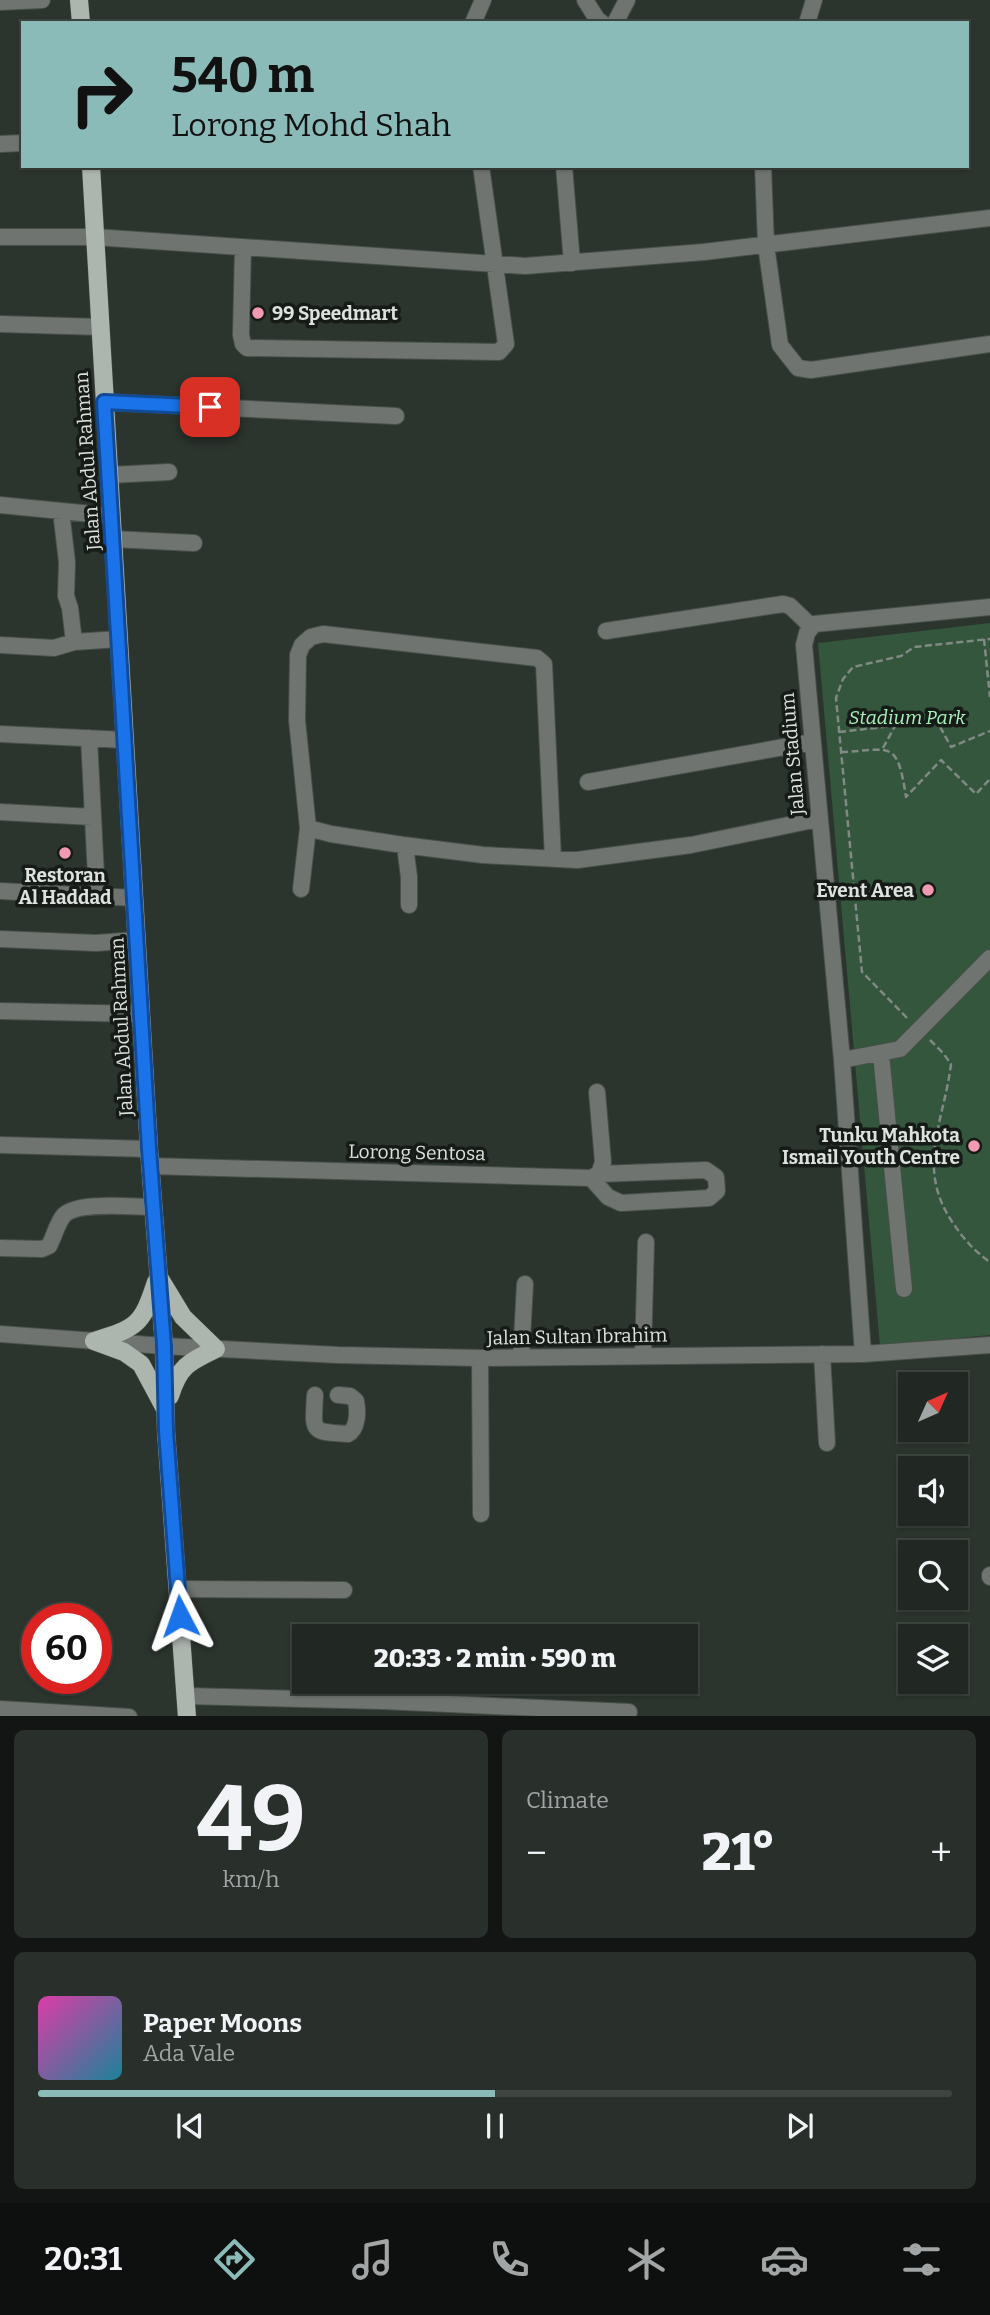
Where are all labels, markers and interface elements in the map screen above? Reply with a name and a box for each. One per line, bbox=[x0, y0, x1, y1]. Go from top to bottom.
text: 540 m bbox=[171, 46, 314, 105]
icon: right bbox=[56, 49, 147, 140]
text: Lorong Mohd Shah bbox=[171, 106, 451, 144]
place label: 99 Speedmart bbox=[272, 302, 398, 325]
marker: 99 Speedmart bbox=[250, 305, 266, 321]
street label: Jalan Abdul Rahman bbox=[70, 371, 105, 552]
pin bbox=[180, 377, 240, 437]
icon: arrive bbox=[191, 388, 229, 426]
street label: Jalan Stadium bbox=[776, 692, 809, 817]
park label: Stadium Park bbox=[849, 706, 966, 729]
marker: Restoran Al Haddad bbox=[57, 845, 73, 861]
place label: Restoran Al Haddad bbox=[18, 864, 112, 909]
place label: Event Area bbox=[816, 879, 914, 902]
marker: Event Area bbox=[920, 882, 936, 898]
street label: Jalan Abdul Rahman bbox=[105, 937, 138, 1118]
place label: Tunku Mahkota Ismail Youth Centre bbox=[782, 1124, 960, 1169]
marker: Tunku Mahkota Ismail Youth Centre bbox=[966, 1138, 982, 1154]
street label: Lorong Sentosa bbox=[348, 1140, 486, 1165]
street label: Jalan Sultan Ibrahim bbox=[486, 1323, 667, 1350]
north arrow bbox=[898, 1372, 968, 1442]
map controls bbox=[898, 1372, 968, 1694]
button: sound bbox=[898, 1456, 968, 1526]
button: search bbox=[898, 1540, 968, 1610]
position arrow bbox=[143, 1579, 217, 1653]
speed limit sign: 60 bbox=[21, 1603, 112, 1694]
button: layers bbox=[898, 1624, 968, 1694]
text: 20:33 · 2 min · 590 m bbox=[374, 1643, 616, 1674]
text: 49 bbox=[196, 1765, 306, 1874]
text: Climate bbox=[526, 1786, 609, 1814]
text: 21° bbox=[702, 1821, 775, 1884]
text: − bbox=[526, 1830, 547, 1876]
text: + bbox=[930, 1830, 952, 1876]
text: km/h bbox=[223, 1865, 279, 1893]
text: Paper Moons bbox=[143, 2008, 302, 2039]
text: Ada Vale bbox=[143, 2039, 235, 2067]
icon: previous bbox=[171, 2107, 209, 2145]
icon: pause bbox=[476, 2107, 514, 2145]
icon: next bbox=[781, 2107, 819, 2145]
icon: directions bbox=[210, 2235, 259, 2284]
icon: music bbox=[348, 2235, 397, 2284]
icon: phone bbox=[485, 2235, 534, 2284]
icon: climate bbox=[622, 2235, 671, 2284]
icon: car bbox=[760, 2235, 809, 2284]
icon: filters bbox=[897, 2235, 946, 2284]
text: 20:31 bbox=[44, 2240, 122, 2278]

